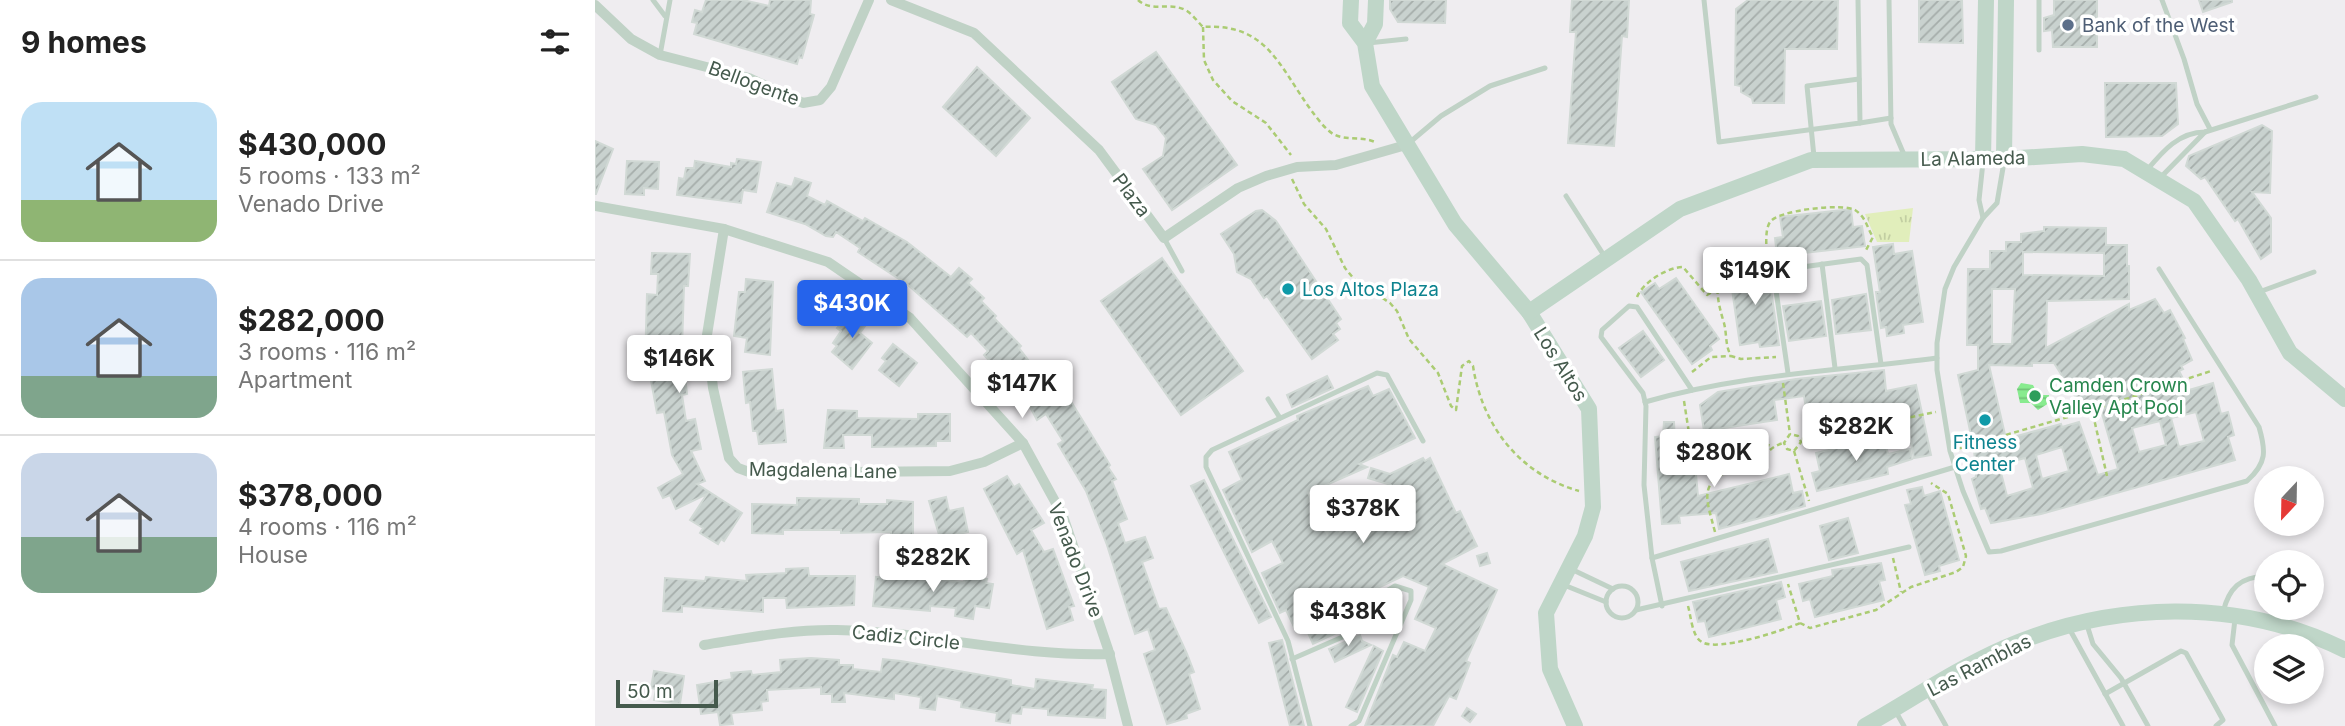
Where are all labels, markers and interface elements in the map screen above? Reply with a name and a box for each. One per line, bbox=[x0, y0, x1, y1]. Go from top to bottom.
place label: Bank of the West bbox=[2082, 14, 2235, 37]
marker: Bank of the West bbox=[2060, 17, 2076, 33]
icon: filters bbox=[536, 23, 574, 61]
text: 9 homes bbox=[21, 24, 147, 60]
street label: Bellogente bbox=[705, 56, 802, 111]
text: $430,000 bbox=[238, 126, 386, 162]
icon: home bbox=[77, 130, 161, 214]
street label: La Alameda bbox=[1920, 146, 2026, 171]
text: 5 rooms · 133 m² bbox=[238, 162, 421, 190]
street label: Plaza bbox=[1108, 169, 1155, 222]
text: Venado Drive bbox=[238, 190, 384, 218]
pin: $149K bbox=[1706, 247, 1804, 307]
text: $149K bbox=[1719, 256, 1791, 284]
place label: Los Altos Plaza bbox=[1302, 278, 1439, 301]
pin: $430K bbox=[803, 280, 901, 340]
marker: Los Altos Plaza bbox=[1280, 281, 1296, 297]
text: $430K bbox=[813, 289, 891, 317]
text: $282,000 bbox=[238, 302, 385, 338]
icon: home bbox=[77, 306, 161, 390]
street label: Los Altos bbox=[1529, 323, 1592, 406]
pin: $146K bbox=[630, 336, 728, 395]
text: 3 rooms · 116 m² bbox=[238, 338, 416, 366]
text: $146K bbox=[643, 344, 715, 372]
pin: $147K bbox=[973, 360, 1071, 420]
text: Apartment bbox=[238, 366, 352, 394]
text: $147K bbox=[987, 369, 1057, 397]
place label: Camden Crown Valley Apt Pool bbox=[2049, 374, 2188, 419]
marker: Camden Crown Valley Apt Pool bbox=[2027, 388, 2043, 404]
pin: $282K bbox=[1807, 404, 1905, 463]
text: $282K bbox=[1818, 412, 1894, 440]
marker: Fitness Center bbox=[1977, 412, 1993, 428]
pin: $280K bbox=[1665, 430, 1763, 489]
place label: Fitness Center bbox=[1953, 431, 2017, 476]
text: $280K bbox=[1676, 438, 1752, 466]
street label: Magdalena Lane bbox=[749, 458, 897, 483]
north arrow bbox=[2254, 466, 2324, 536]
map controls bbox=[2254, 466, 2324, 704]
text: $378,000 bbox=[238, 477, 383, 513]
icon: home bbox=[77, 481, 161, 565]
pin: $378K bbox=[1314, 486, 1412, 545]
text: $378K bbox=[1326, 494, 1400, 522]
street label: Venado Drive bbox=[1043, 500, 1108, 621]
text: 4 rooms · 116 m² bbox=[238, 513, 417, 541]
pin: $282K bbox=[884, 534, 982, 594]
text: House bbox=[238, 541, 308, 569]
text: $282K bbox=[895, 543, 971, 571]
button: locate bbox=[2254, 550, 2324, 620]
pin: $438K bbox=[1299, 588, 1397, 648]
text: $438K bbox=[1310, 597, 1386, 625]
street label: Cadiz Circle bbox=[851, 620, 961, 655]
street label: Las Ramblas bbox=[1924, 630, 2035, 701]
button: layers bbox=[2254, 634, 2324, 704]
scale bar bbox=[616, 677, 717, 709]
text: 50 m bbox=[627, 680, 673, 703]

